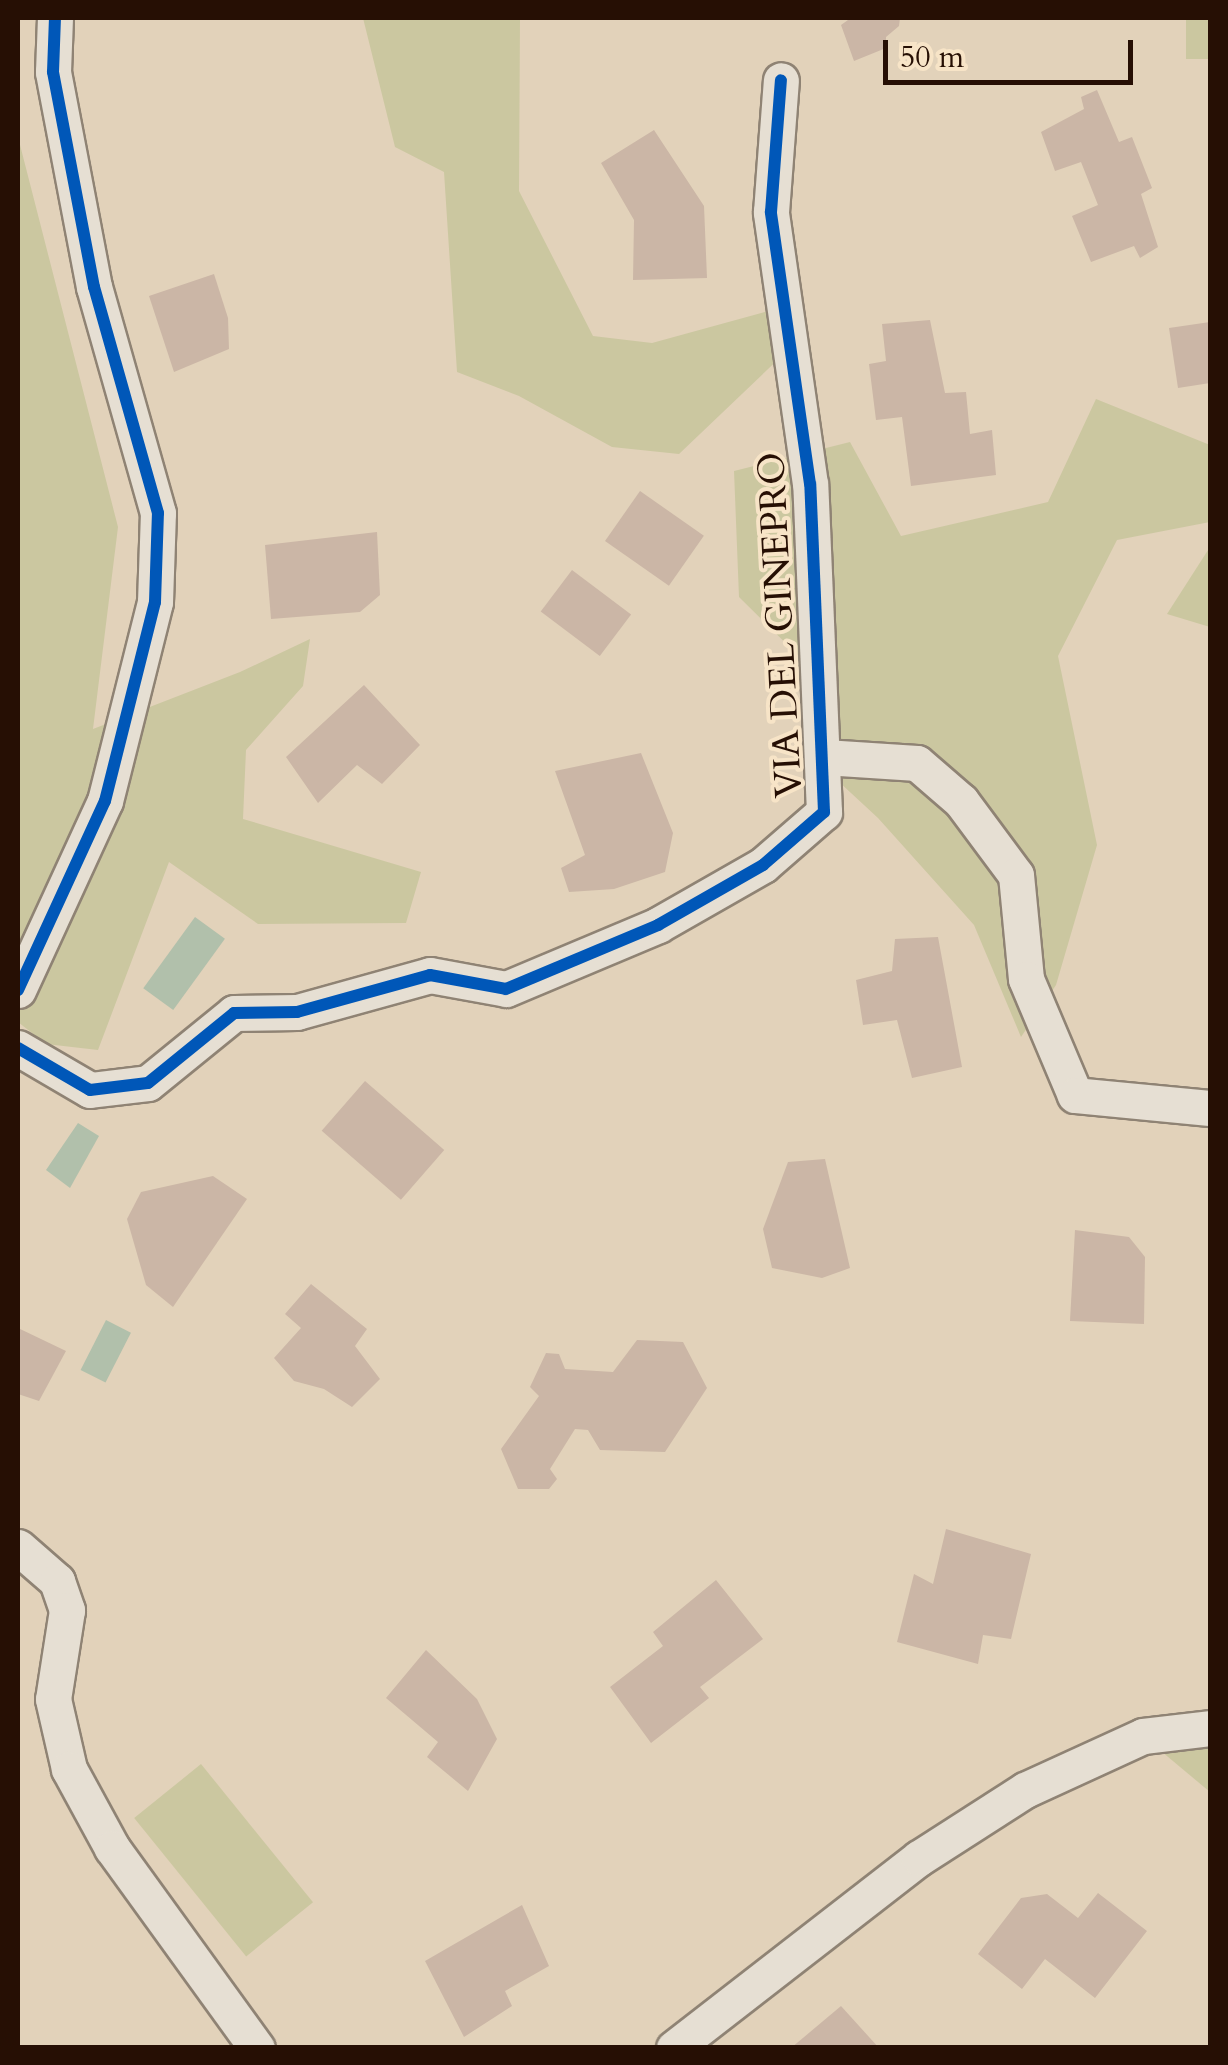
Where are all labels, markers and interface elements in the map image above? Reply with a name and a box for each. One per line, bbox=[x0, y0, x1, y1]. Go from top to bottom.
scale bar bbox=[888, 20, 1138, 82]
text: 50 m bbox=[900, 37, 964, 78]
street label: VIA DEL GINEPRO bbox=[749, 451, 813, 799]

